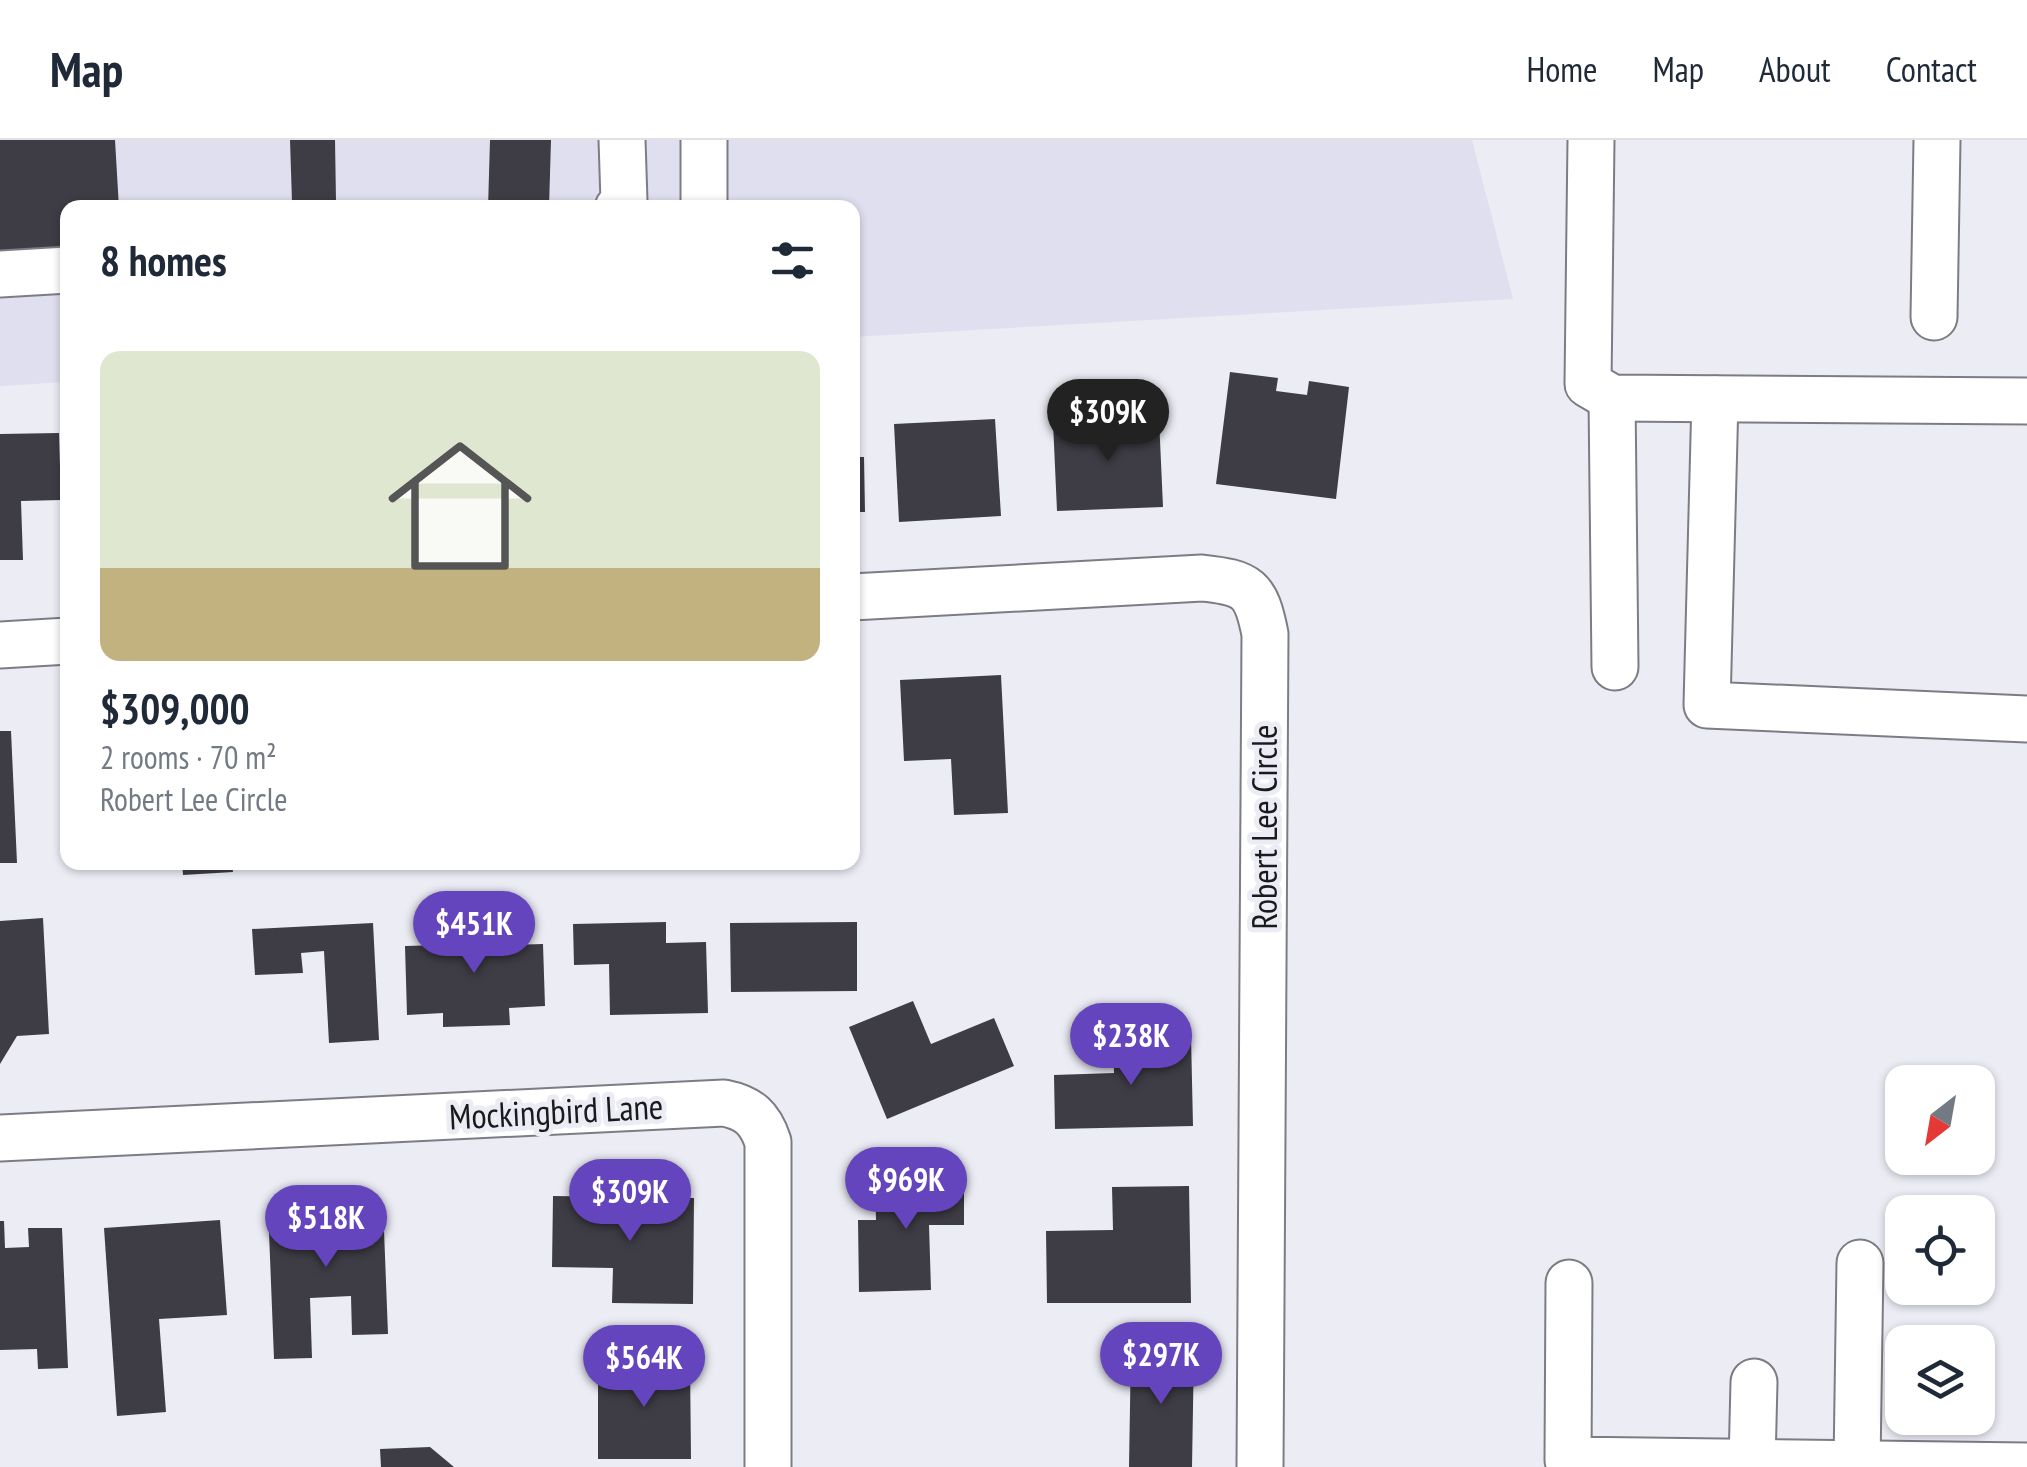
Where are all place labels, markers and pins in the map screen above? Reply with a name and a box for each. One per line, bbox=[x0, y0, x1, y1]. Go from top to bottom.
pin: $309K bbox=[1038, 379, 1178, 464]
pin: $451K bbox=[404, 891, 544, 976]
pin: $238K bbox=[1061, 1003, 1201, 1088]
pin: $969K bbox=[836, 1147, 976, 1232]
pin: $309K bbox=[560, 1159, 700, 1244]
pin: $518K bbox=[256, 1185, 396, 1270]
pin: $297K bbox=[1091, 1322, 1231, 1407]
pin: $564K bbox=[574, 1325, 714, 1410]

